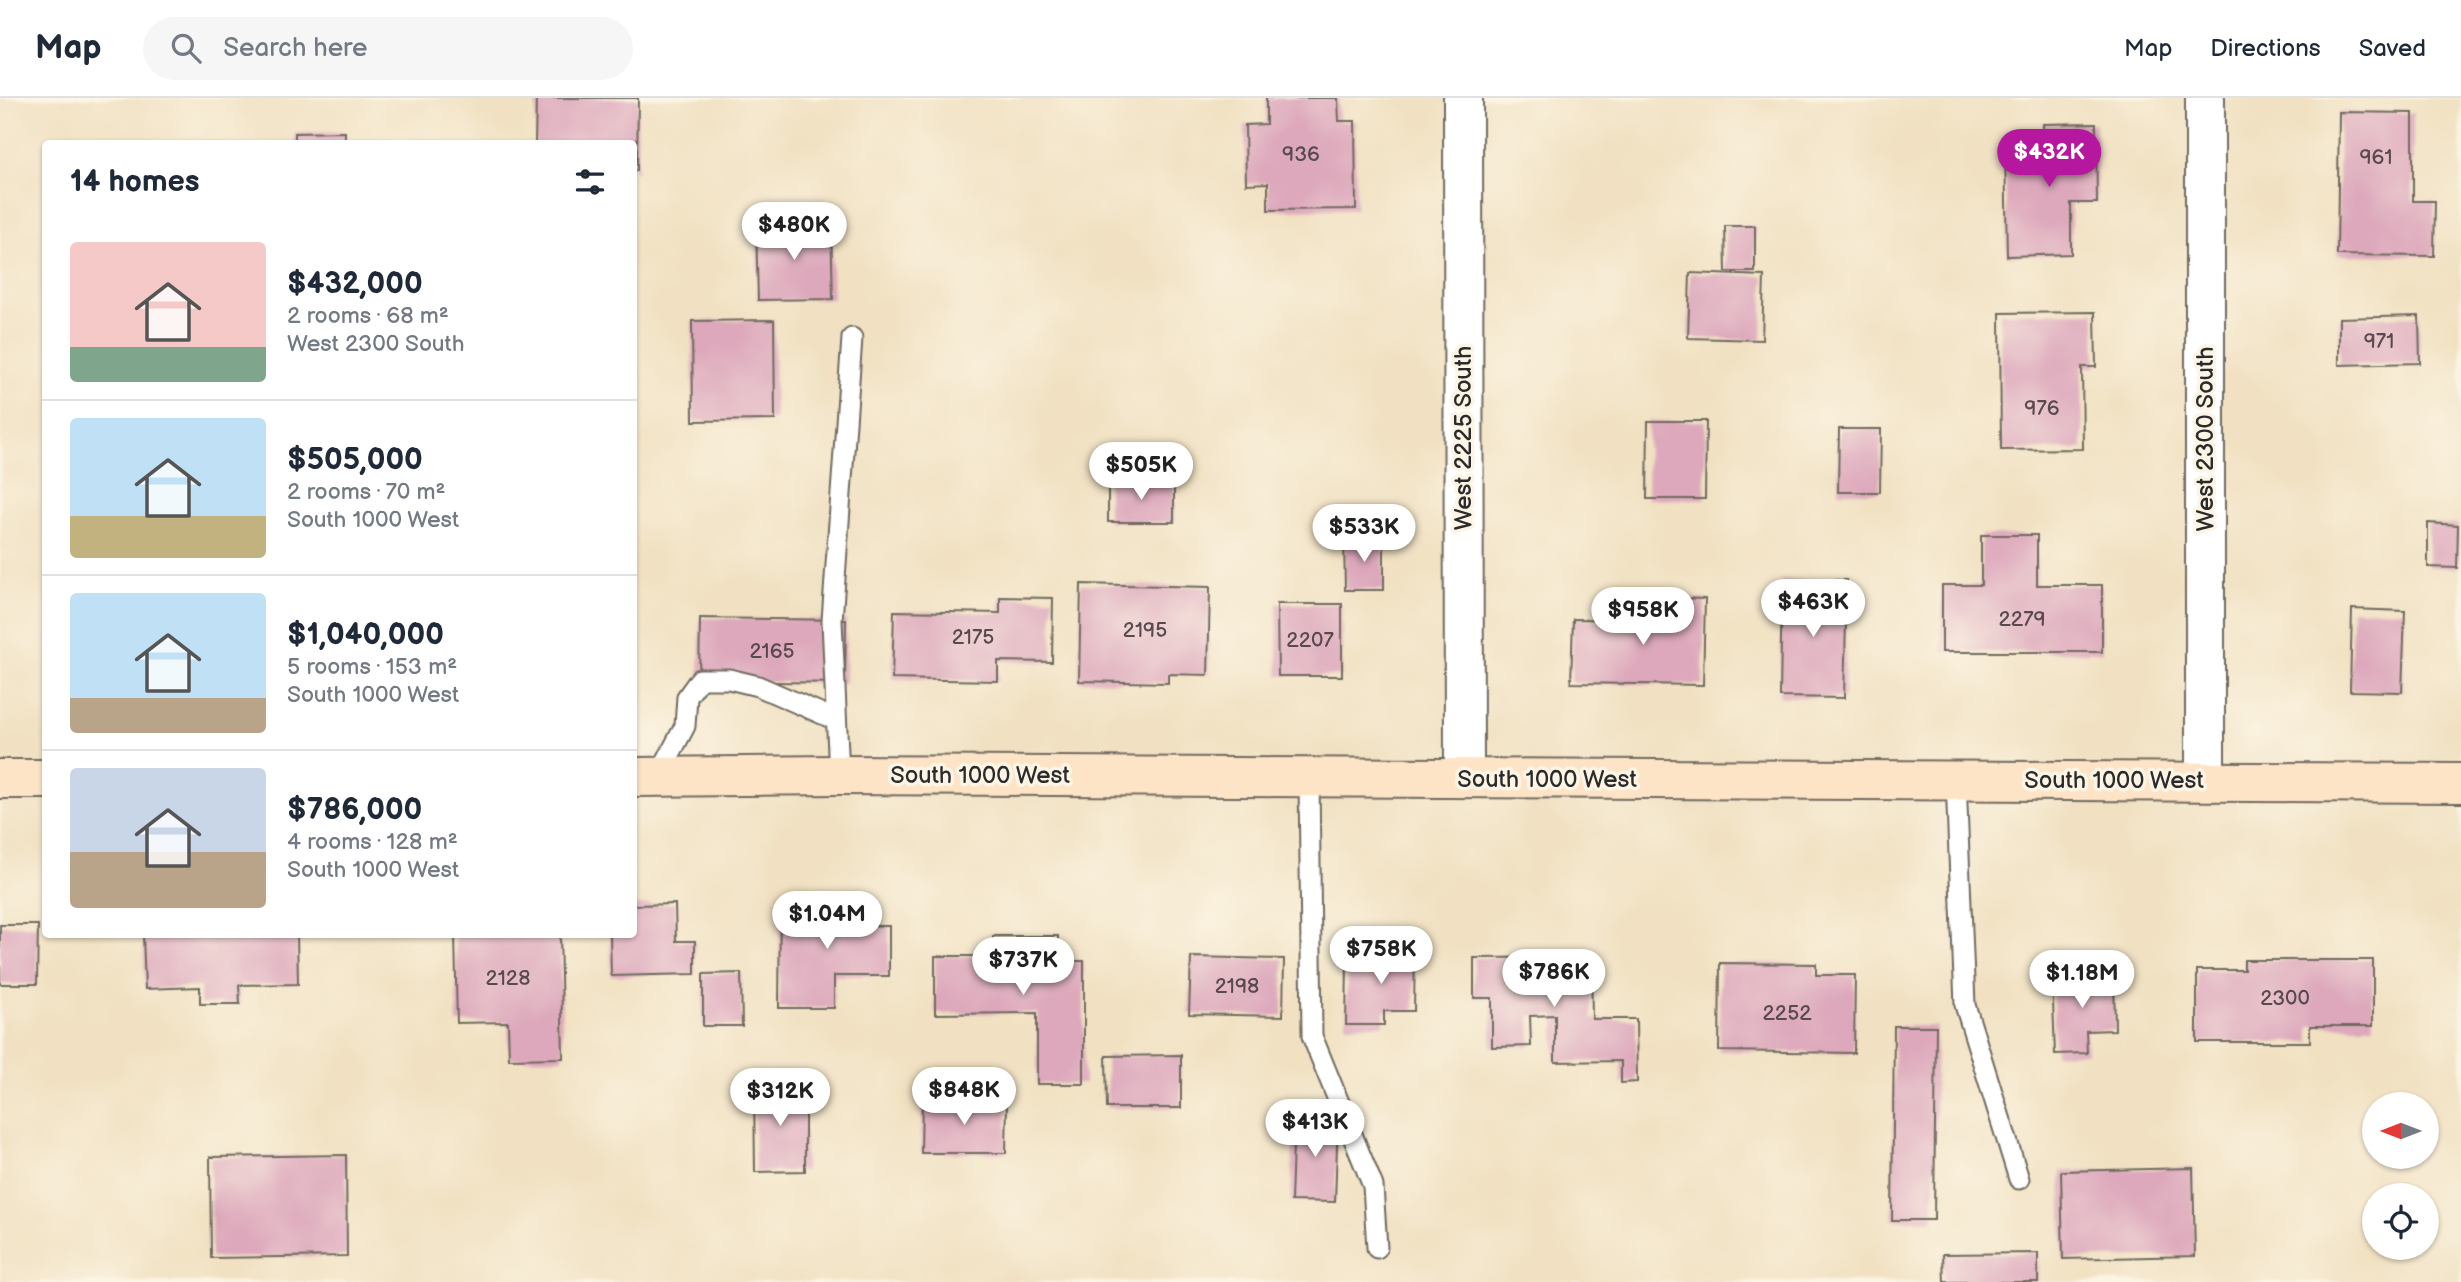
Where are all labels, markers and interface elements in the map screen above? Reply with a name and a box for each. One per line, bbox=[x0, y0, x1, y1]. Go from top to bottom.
search box bbox=[143, 17, 633, 80]
text: Map bbox=[35, 28, 101, 68]
icon: search bbox=[167, 29, 205, 67]
text: Search here bbox=[223, 33, 367, 64]
text: Map bbox=[2124, 34, 2172, 63]
text: Directions bbox=[2210, 34, 2321, 63]
text: Saved bbox=[2359, 34, 2426, 63]
pin: $432K bbox=[2000, 130, 2098, 189]
text: $432K bbox=[2013, 138, 2085, 166]
house number: 936 bbox=[1282, 142, 1320, 167]
house number: 961 bbox=[2359, 145, 2393, 170]
icon: filters bbox=[571, 163, 609, 201]
text: 14 homes bbox=[70, 164, 199, 200]
pin: $480K bbox=[745, 202, 843, 262]
text: $480K bbox=[758, 211, 830, 239]
text: $432,000 bbox=[287, 266, 423, 302]
icon: home bbox=[126, 270, 210, 354]
text: 2 rooms · 68 m² bbox=[287, 302, 449, 330]
house number: 971 bbox=[2364, 329, 2394, 354]
text: West 2300 South bbox=[287, 330, 464, 358]
street label: West 2225 South bbox=[1449, 346, 1478, 530]
street label: West 2300 South bbox=[2191, 346, 2220, 532]
house number: 976 bbox=[2024, 396, 2060, 421]
text: $505,000 bbox=[287, 442, 423, 478]
pin: $505K bbox=[1092, 442, 1190, 502]
icon: home bbox=[126, 446, 210, 530]
text: $505K bbox=[1105, 451, 1177, 479]
text: 2 rooms · 70 m² bbox=[287, 478, 446, 506]
pin: $533K bbox=[1315, 504, 1413, 564]
text: South 1000 West bbox=[287, 506, 459, 534]
text: $533K bbox=[1329, 513, 1399, 541]
pin: $463K bbox=[1764, 580, 1862, 639]
pin: $958K bbox=[1594, 588, 1692, 647]
text: $463K bbox=[1777, 588, 1849, 616]
text: $958K bbox=[1607, 596, 1679, 624]
house number: 2279 bbox=[1998, 607, 2046, 632]
text: $1,040,000 bbox=[287, 617, 444, 653]
house number: 2195 bbox=[1123, 618, 1167, 643]
icon: home bbox=[126, 621, 210, 705]
house number: 2175 bbox=[952, 625, 994, 650]
house number: 2207 bbox=[1286, 628, 1334, 653]
house number: 2165 bbox=[749, 639, 795, 664]
text: 5 rooms · 153 m² bbox=[287, 653, 457, 681]
text: South 1000 West bbox=[287, 681, 459, 709]
street label: South 1000 West bbox=[890, 761, 1070, 790]
street label: South 1000 West bbox=[1457, 765, 1637, 794]
street label: South 1000 West bbox=[2024, 766, 2204, 795]
text: $786,000 bbox=[287, 792, 422, 828]
icon: home bbox=[126, 796, 210, 880]
text: 4 rooms · 128 m² bbox=[287, 828, 458, 856]
text: South 1000 West bbox=[287, 856, 459, 884]
pin: $1.04M bbox=[770, 892, 884, 951]
text: $1.04M bbox=[788, 900, 866, 928]
pin: $758K bbox=[1332, 926, 1430, 986]
text: $758K bbox=[1346, 935, 1416, 963]
pin: $737K bbox=[974, 937, 1072, 997]
text: $737K bbox=[988, 946, 1058, 974]
pin: $786K bbox=[1505, 950, 1603, 1009]
pin: $1.18M bbox=[2025, 950, 2139, 1010]
text: $786K bbox=[1518, 958, 1590, 986]
text: $1.18M bbox=[2045, 959, 2119, 987]
house number: 2128 bbox=[486, 966, 530, 991]
house number: 2198 bbox=[1215, 974, 1259, 999]
house number: 2300 bbox=[2260, 986, 2310, 1011]
house number: 2252 bbox=[1762, 1001, 1812, 1026]
pin: $312K bbox=[731, 1068, 829, 1128]
pin: $848K bbox=[915, 1068, 1013, 1127]
text: $848K bbox=[928, 1076, 1000, 1104]
text: $312K bbox=[746, 1077, 814, 1105]
north arrow bbox=[2362, 1092, 2440, 1169]
map controls bbox=[2362, 1092, 2439, 1260]
pin: $413K bbox=[1266, 1100, 1364, 1159]
text: $413K bbox=[1282, 1108, 1349, 1136]
button: locate bbox=[2362, 1183, 2439, 1260]

